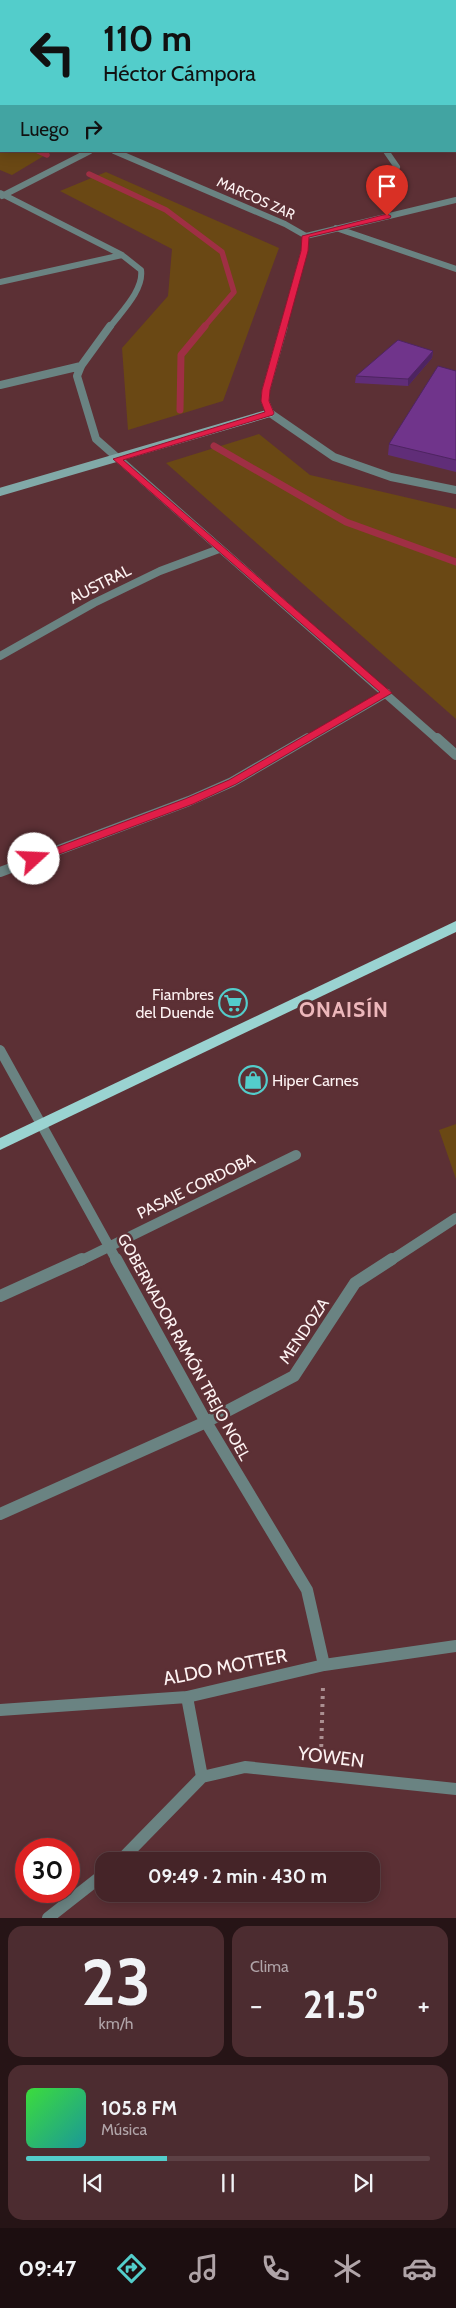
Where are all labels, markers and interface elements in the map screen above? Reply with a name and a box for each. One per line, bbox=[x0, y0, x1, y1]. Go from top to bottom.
text: 110 m bbox=[103, 17, 192, 60]
icon: left bbox=[20, 20, 85, 85]
text: Héctor Cámpora bbox=[103, 60, 256, 87]
icon: right bbox=[79, 115, 107, 143]
text: Luego bbox=[20, 118, 69, 141]
pin bbox=[366, 165, 408, 216]
icon: arrive bbox=[373, 172, 401, 200]
street label: MARCOS ZAR bbox=[214, 173, 298, 223]
street label: AUSTRAL bbox=[66, 560, 134, 608]
position arrow bbox=[7, 832, 59, 884]
place label: Fiambres del Duende bbox=[135, 985, 214, 1022]
supermarket icon: Fiambres del Duende bbox=[218, 988, 248, 1018]
district label: ONAISÍN bbox=[299, 997, 389, 1022]
shop icon: Hiper Carnes bbox=[238, 1065, 268, 1095]
place label: Hiper Carnes bbox=[272, 1071, 359, 1090]
street label: PASAJE CORDOBA bbox=[134, 1149, 258, 1223]
street label: GOBERNADOR RAMÓN TREJO NOEL bbox=[113, 1230, 255, 1464]
street label: MENDOZA bbox=[275, 1294, 333, 1368]
street label: ALDO MOTTER bbox=[161, 1644, 289, 1690]
street label: YOWEN bbox=[296, 1741, 365, 1772]
speed limit sign: 30 bbox=[15, 1838, 80, 1903]
text: 09:49 · 2 min · 430 m bbox=[148, 1865, 327, 1888]
text: 23 bbox=[81, 1942, 151, 2021]
text: Clima bbox=[250, 1957, 289, 1976]
text: 21.5° bbox=[303, 1981, 377, 2028]
text: − bbox=[250, 1988, 262, 2022]
text: + bbox=[418, 1988, 430, 2022]
text: km/h bbox=[98, 2014, 134, 2033]
text: 105.8 FM bbox=[101, 2097, 177, 2120]
text: Música bbox=[101, 2120, 147, 2139]
icon: previous bbox=[79, 2169, 107, 2197]
icon: pause bbox=[214, 2169, 242, 2197]
icon: next bbox=[349, 2169, 377, 2197]
icon: directions bbox=[114, 2251, 149, 2286]
icon: music bbox=[186, 2251, 221, 2286]
icon: phone bbox=[258, 2251, 293, 2286]
icon: climate bbox=[330, 2251, 365, 2286]
icon: car bbox=[402, 2251, 437, 2286]
text: 09:47 bbox=[19, 2255, 76, 2282]

